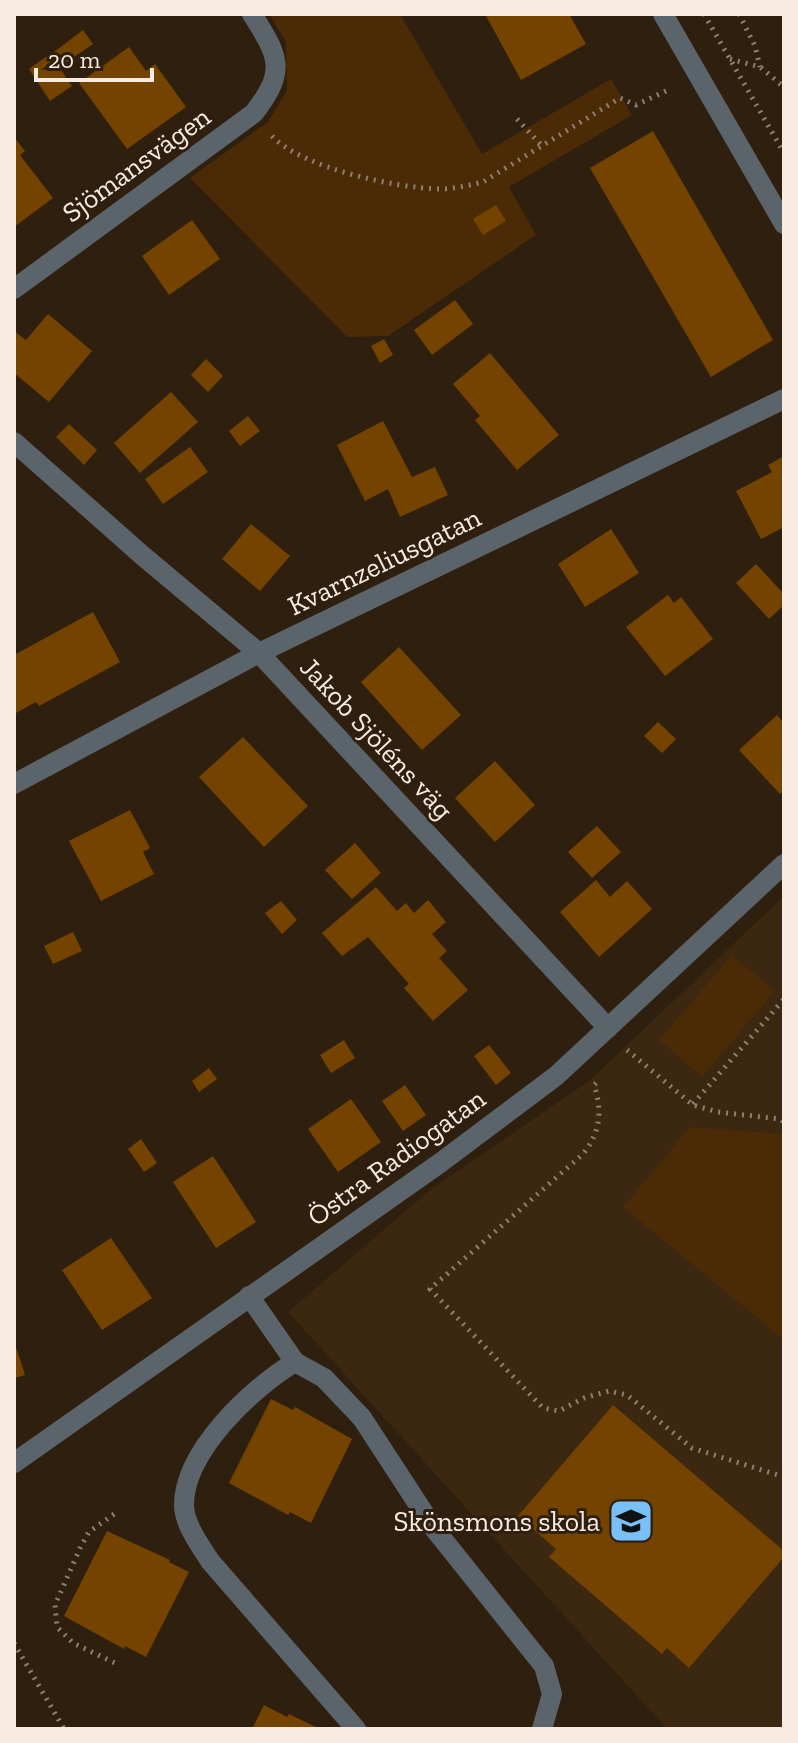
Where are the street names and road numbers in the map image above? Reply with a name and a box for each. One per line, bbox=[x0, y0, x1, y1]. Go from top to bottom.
street label: Sjömansvägen bbox=[56, 100, 217, 229]
street label: Kvarnzeliusgatan bbox=[282, 501, 486, 622]
street label: Jakob Sjöléns väg bbox=[293, 651, 460, 826]
street label: Östra Radiogatan bbox=[301, 1082, 492, 1233]

